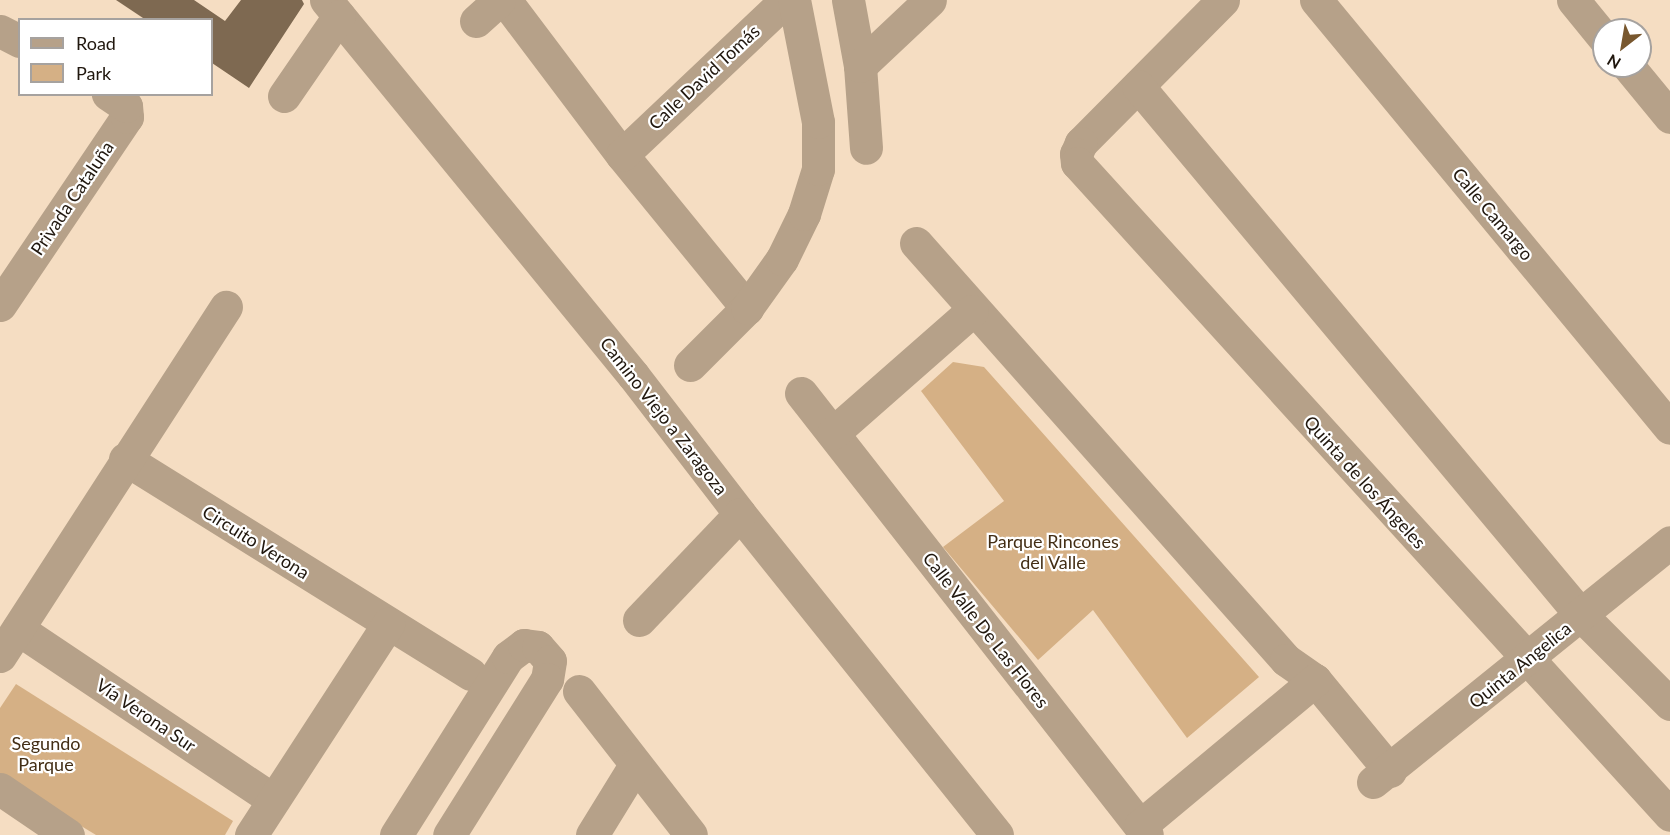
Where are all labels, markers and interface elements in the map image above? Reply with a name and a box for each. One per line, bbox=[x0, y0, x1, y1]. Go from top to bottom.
legend bbox=[18, 18, 213, 96]
north arrow bbox=[1592, 18, 1652, 78]
street label: Calle David Tomás bbox=[644, 20, 764, 134]
text: Road bbox=[76, 32, 116, 54]
text: N bbox=[1603, 51, 1624, 73]
text: Park bbox=[76, 62, 111, 84]
street label: Privada Cataluña bbox=[26, 137, 118, 259]
street label: Calle Camargo bbox=[1448, 163, 1538, 265]
street label: Camino Viejo a Zaragoza bbox=[595, 333, 733, 499]
street label: Quinta de los Ángeles bbox=[1299, 411, 1431, 553]
street label: Circuito Verona bbox=[198, 500, 314, 584]
park label: Parque Rincones del Valle bbox=[987, 531, 1119, 574]
street label: Calle Valle De Las Flores bbox=[918, 548, 1054, 712]
street label: Quinta Angelica bbox=[1464, 617, 1576, 713]
street label: Vía Verona Sur bbox=[92, 674, 200, 756]
park label: Segundo Parque bbox=[12, 733, 80, 776]

